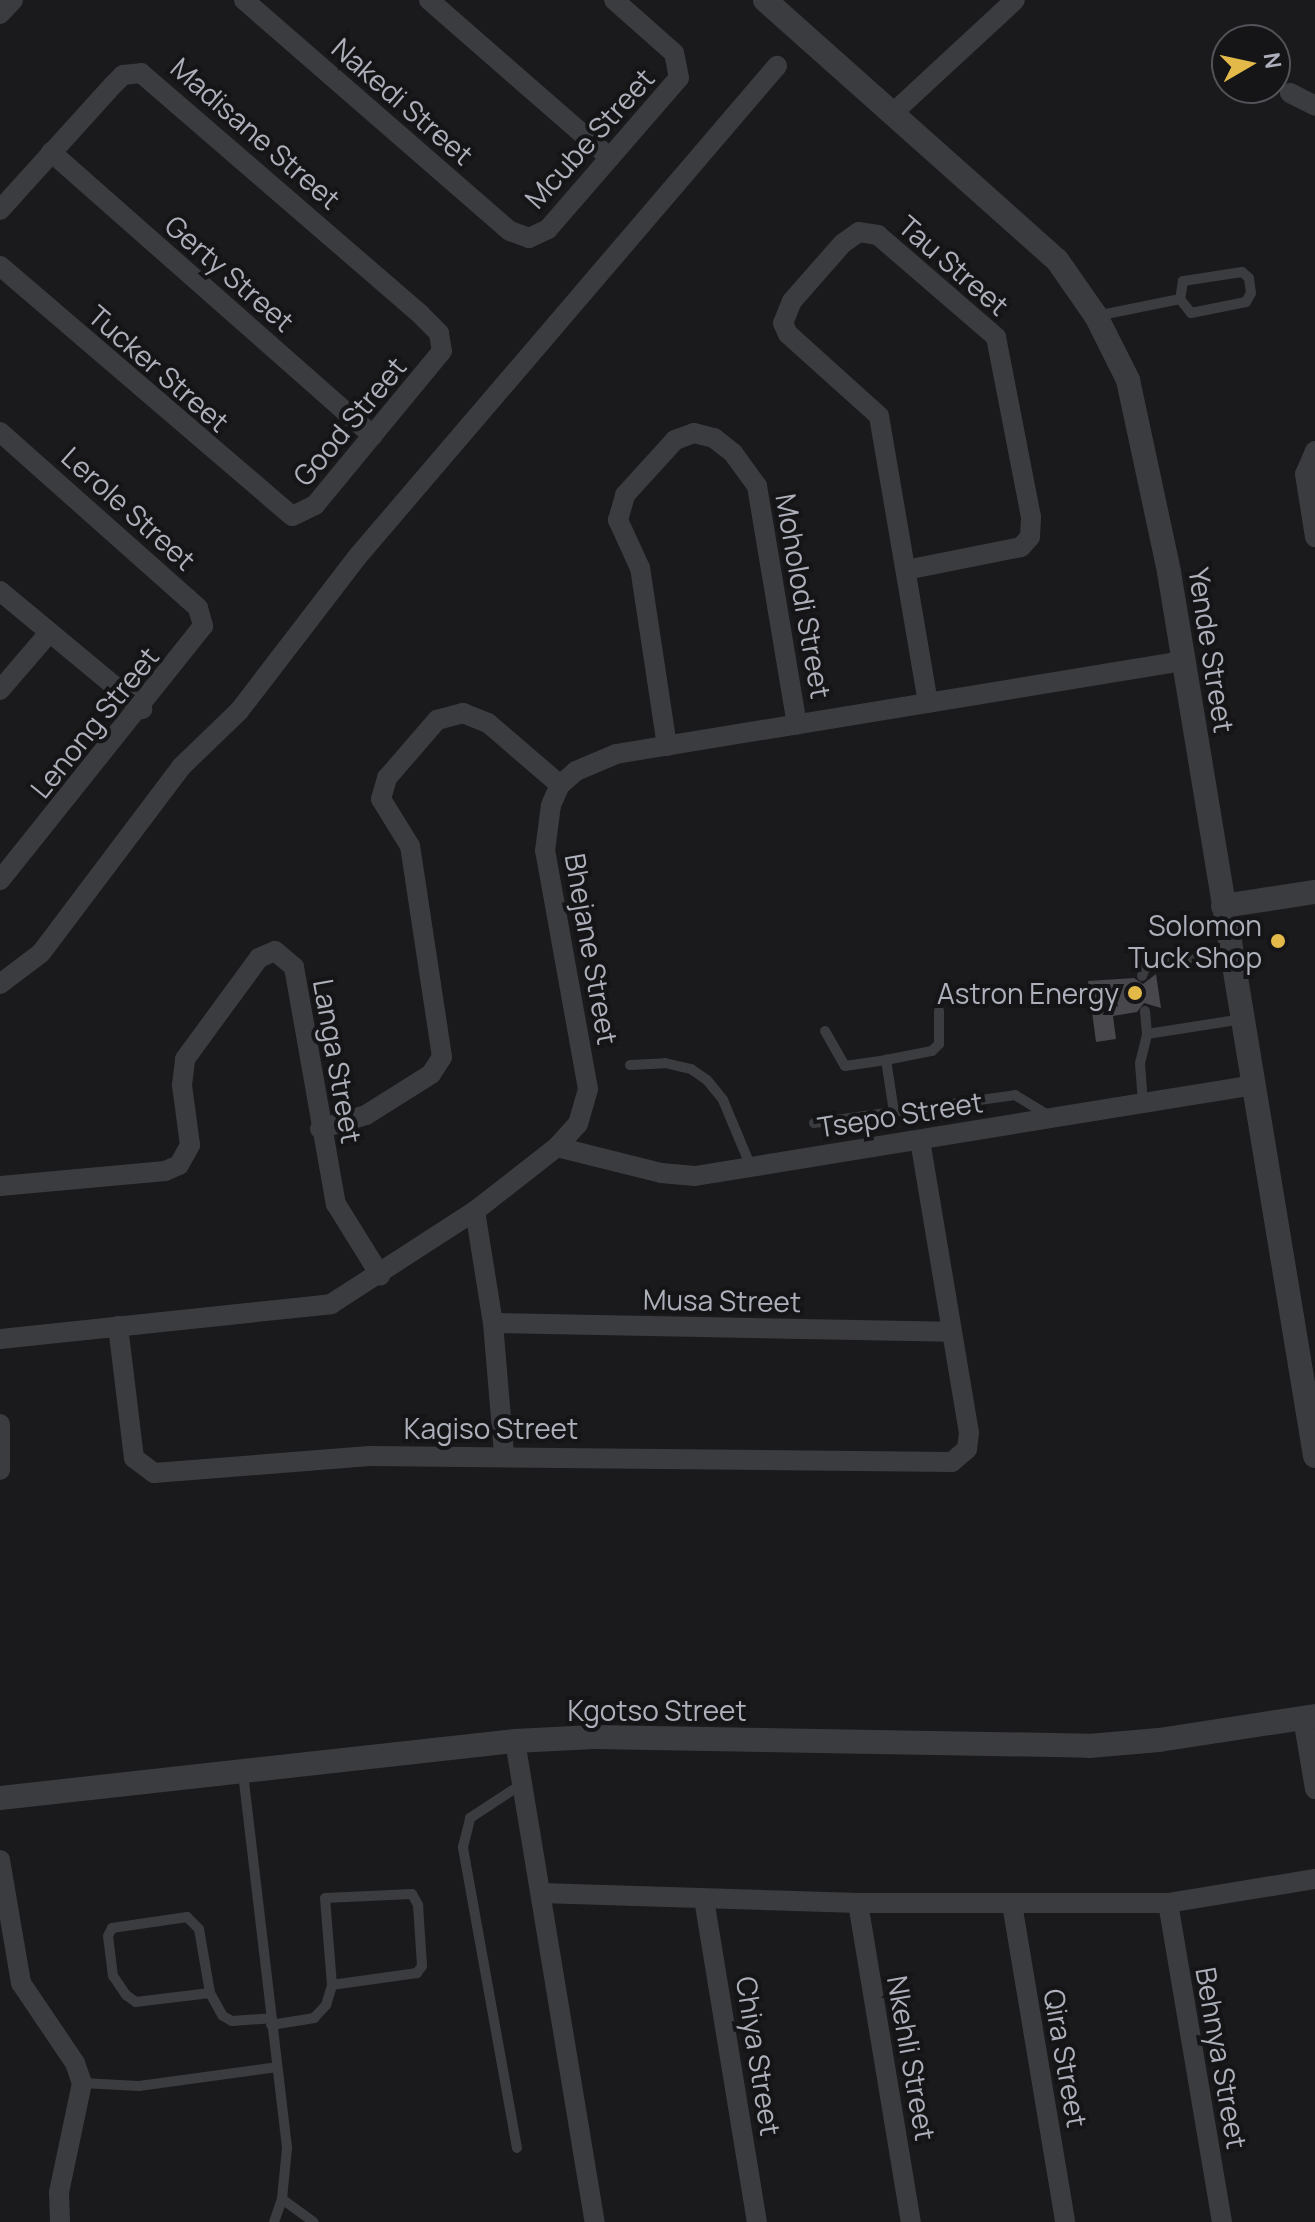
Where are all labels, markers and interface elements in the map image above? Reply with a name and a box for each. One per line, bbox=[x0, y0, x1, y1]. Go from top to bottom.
north arrow bbox=[1211, 24, 1291, 104]
street label: Nakedi Street bbox=[326, 31, 480, 171]
street label: Madisane Street bbox=[165, 50, 347, 216]
text: N bbox=[1257, 50, 1289, 71]
street label: Mcube Street bbox=[517, 61, 661, 215]
street label: Gerty Street bbox=[159, 208, 301, 338]
street label: Tau Street bbox=[892, 208, 1016, 322]
street label: Tucker Street bbox=[82, 298, 236, 438]
street label: Good Street bbox=[286, 350, 412, 492]
street label: Lerole Street bbox=[55, 439, 203, 577]
street label: Moholodi Street bbox=[769, 491, 839, 701]
street label: Yende Street bbox=[1182, 565, 1242, 735]
street label: Lenong Street bbox=[23, 640, 165, 804]
street label: Bhejane Street bbox=[559, 851, 625, 1047]
place label: Solomon Tuck Shop bbox=[1128, 908, 1262, 974]
marker: Solomon Tuck Shop bbox=[1269, 932, 1287, 950]
street label: Langa Street bbox=[307, 976, 369, 1146]
place label: Astron Energy bbox=[937, 976, 1119, 1010]
marker: Astron Energy bbox=[1126, 984, 1144, 1002]
street label: Tsepo Street bbox=[815, 1084, 985, 1144]
street label: Musa Street bbox=[643, 1282, 801, 1318]
street label: Kagiso Street bbox=[404, 1411, 578, 1445]
street label: Kgotso Street bbox=[567, 1693, 747, 1727]
street label: Behnya Street bbox=[1189, 1965, 1255, 2151]
street label: Nkehli Street bbox=[881, 1973, 943, 2143]
street label: Chiya Street bbox=[730, 1974, 788, 2138]
street label: Qira Street bbox=[1037, 1986, 1095, 2130]

